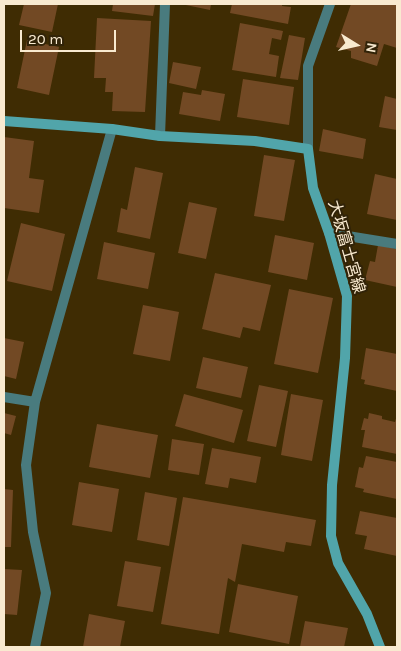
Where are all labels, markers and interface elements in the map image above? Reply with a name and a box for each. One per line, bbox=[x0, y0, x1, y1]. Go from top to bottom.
scale bar bbox=[22, 20, 119, 52]
north arrow bbox=[331, 20, 381, 70]
text: 20 m bbox=[28, 30, 63, 48]
text: N bbox=[362, 41, 381, 54]
street label: 大坂富士宮線 bbox=[324, 198, 368, 296]

